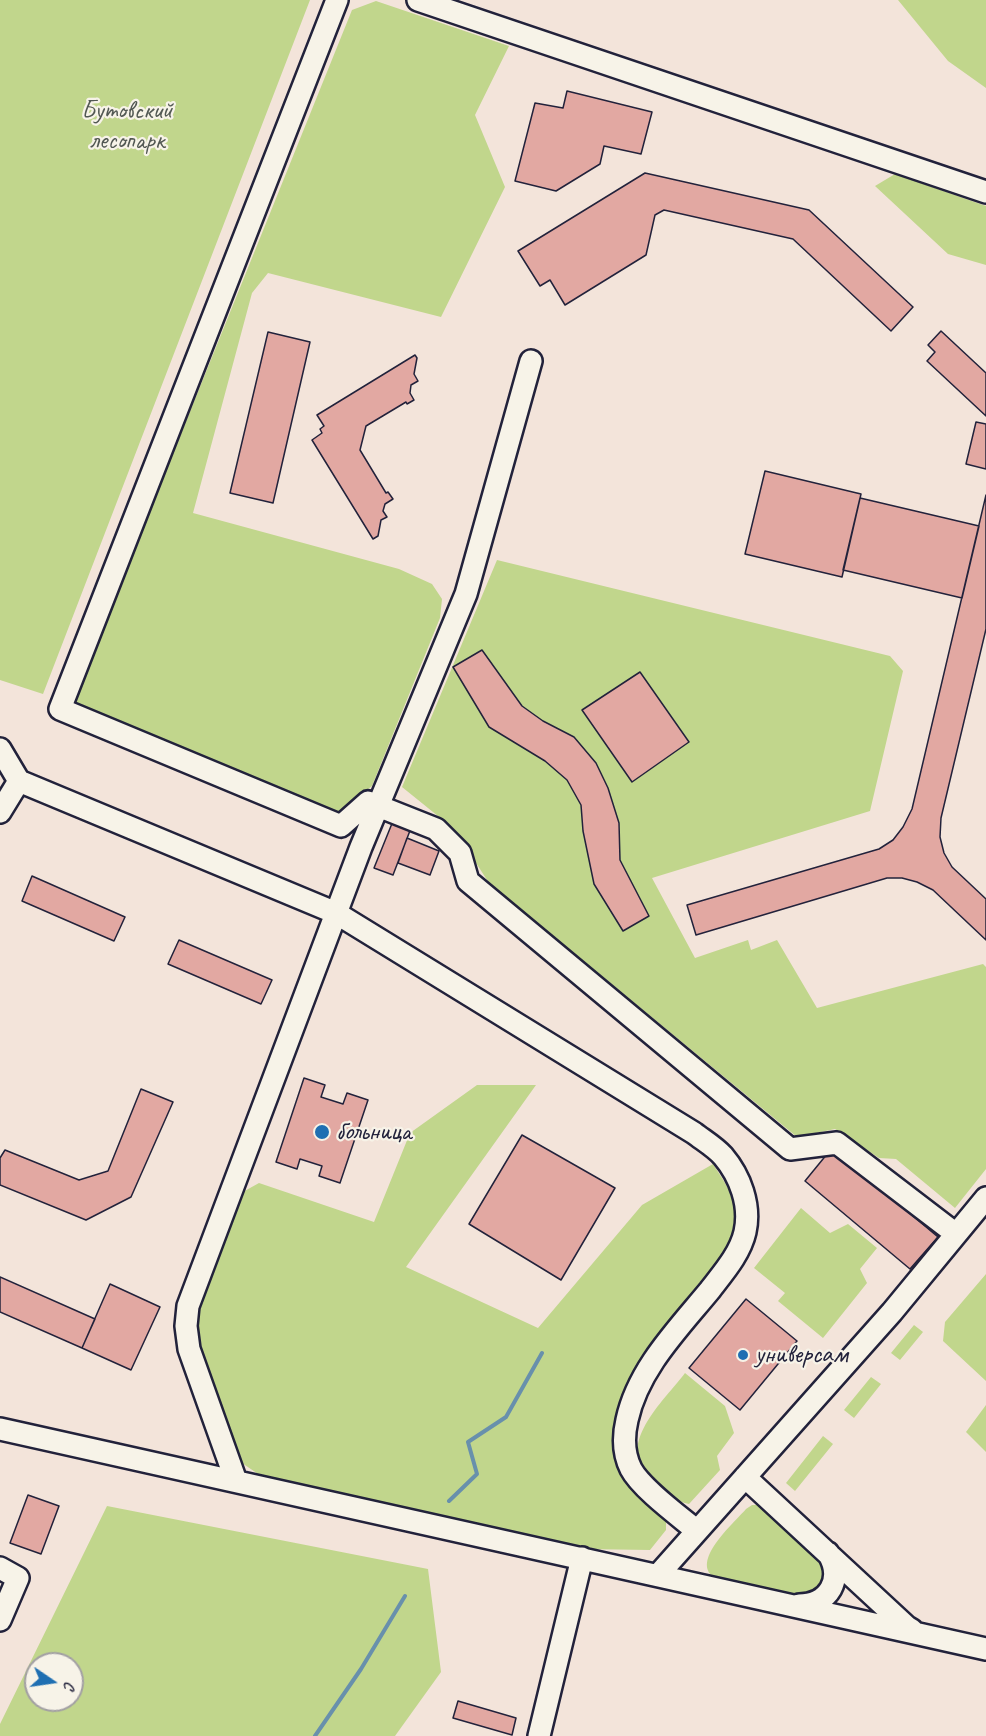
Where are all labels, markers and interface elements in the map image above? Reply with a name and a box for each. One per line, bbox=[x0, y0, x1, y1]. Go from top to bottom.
park label: Бутовский лесопарк bbox=[81, 95, 173, 156]
place label: больница bbox=[336, 1116, 411, 1148]
marker: больница bbox=[313, 1123, 331, 1141]
place label: универсам bbox=[755, 1339, 848, 1371]
marker: универсам bbox=[736, 1348, 750, 1362]
north arrow bbox=[24, 1652, 84, 1712]
text: С bbox=[59, 1680, 80, 1692]

